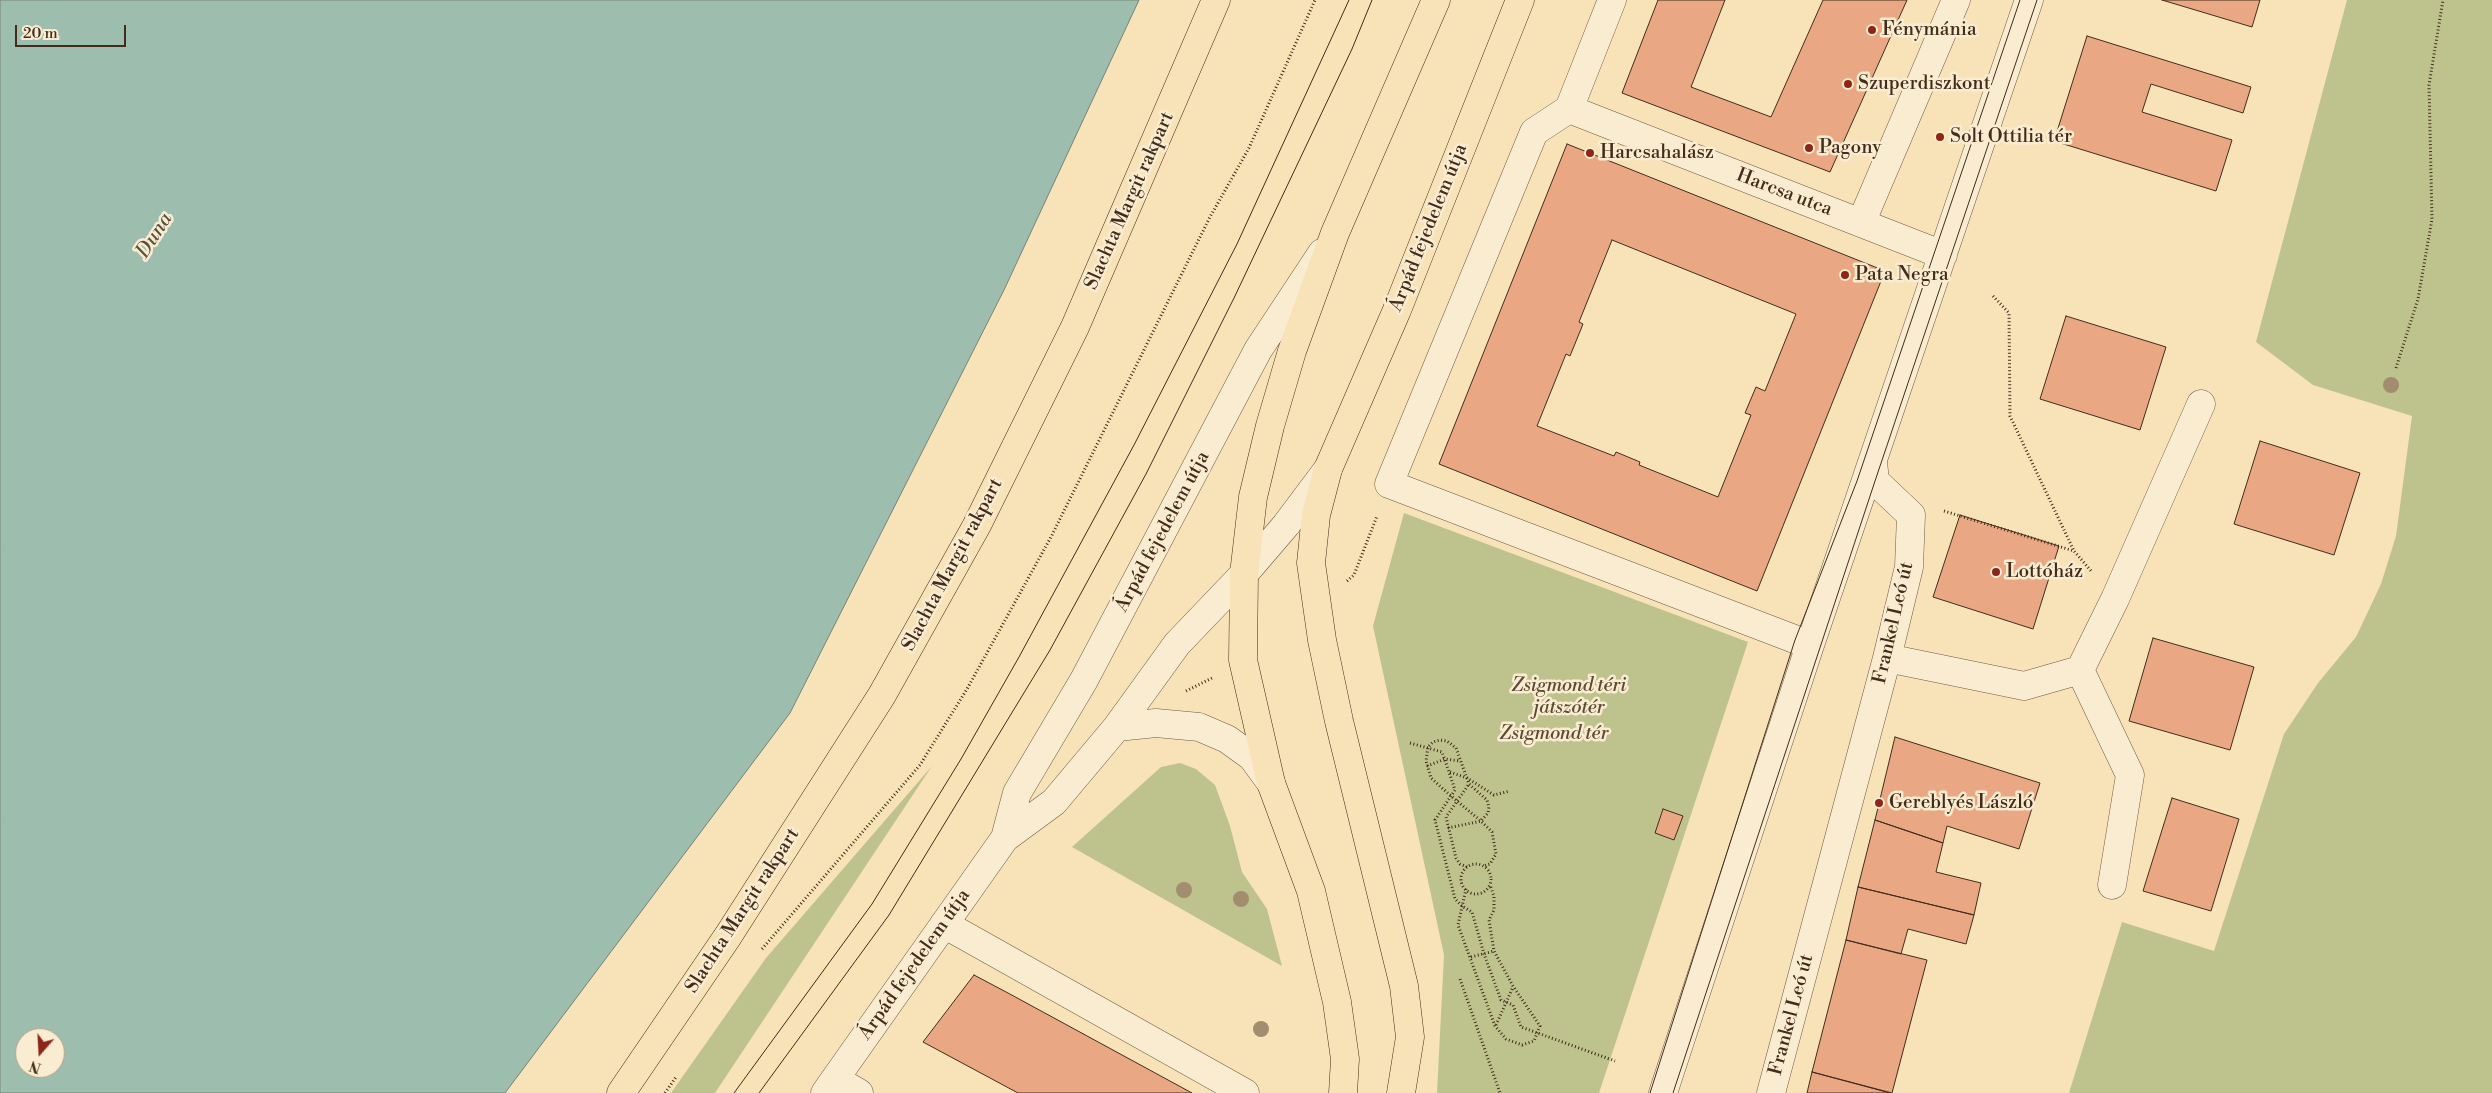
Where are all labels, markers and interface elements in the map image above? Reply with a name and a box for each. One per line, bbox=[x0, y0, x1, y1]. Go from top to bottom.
scale bar bbox=[18, 15, 129, 47]
place label: Fénymánia bbox=[1882, 19, 1977, 41]
text: 20 m bbox=[23, 24, 58, 43]
marker: Fénymánia bbox=[1866, 24, 1878, 36]
place label: Szuperdiszkont bbox=[1858, 73, 1990, 95]
marker: Szuperdiszkont bbox=[1842, 78, 1854, 90]
street label: Slachta Margit rakpart bbox=[1081, 109, 1179, 293]
place label: Solt Ottilia tér bbox=[1950, 126, 2072, 148]
marker: Solt Ottilia tér bbox=[1934, 131, 1946, 143]
place label: Pagony bbox=[1819, 137, 1882, 159]
street label: Árpád fejedelem útja bbox=[1385, 141, 1473, 315]
place label: Harcsahalász bbox=[1600, 142, 1714, 164]
marker: Pagony bbox=[1803, 142, 1815, 154]
marker: Harcsahalász bbox=[1584, 147, 1596, 159]
street label: Harcsa utca bbox=[1733, 164, 1835, 222]
water label: Duna bbox=[132, 209, 178, 263]
place label: Pata Negra bbox=[1855, 264, 1949, 286]
marker: Pata Negra bbox=[1839, 269, 1851, 281]
street label: Árpád fejedelem útja bbox=[1111, 448, 1215, 616]
street label: Slachta Margit rakpart bbox=[898, 475, 1008, 655]
street label: Frankel Leó út bbox=[1869, 560, 1919, 686]
place label: Lottóház bbox=[2006, 561, 2083, 583]
marker: Lottóház bbox=[1990, 566, 2002, 578]
park label: Zsigmond téri játszótér bbox=[1511, 675, 1627, 719]
park label: Zsigmond tér bbox=[1500, 723, 1608, 745]
place label: Gereblyés László bbox=[1889, 792, 2033, 814]
marker: Gereblyés László bbox=[1873, 797, 1885, 809]
street label: Slachta Margit rakpart bbox=[681, 824, 805, 998]
street label: Árpád fejedelem útja bbox=[854, 885, 976, 1045]
street label: Frankel Leó út bbox=[1765, 952, 1819, 1078]
north arrow bbox=[15, 1028, 65, 1078]
text: N bbox=[27, 1056, 44, 1077]

